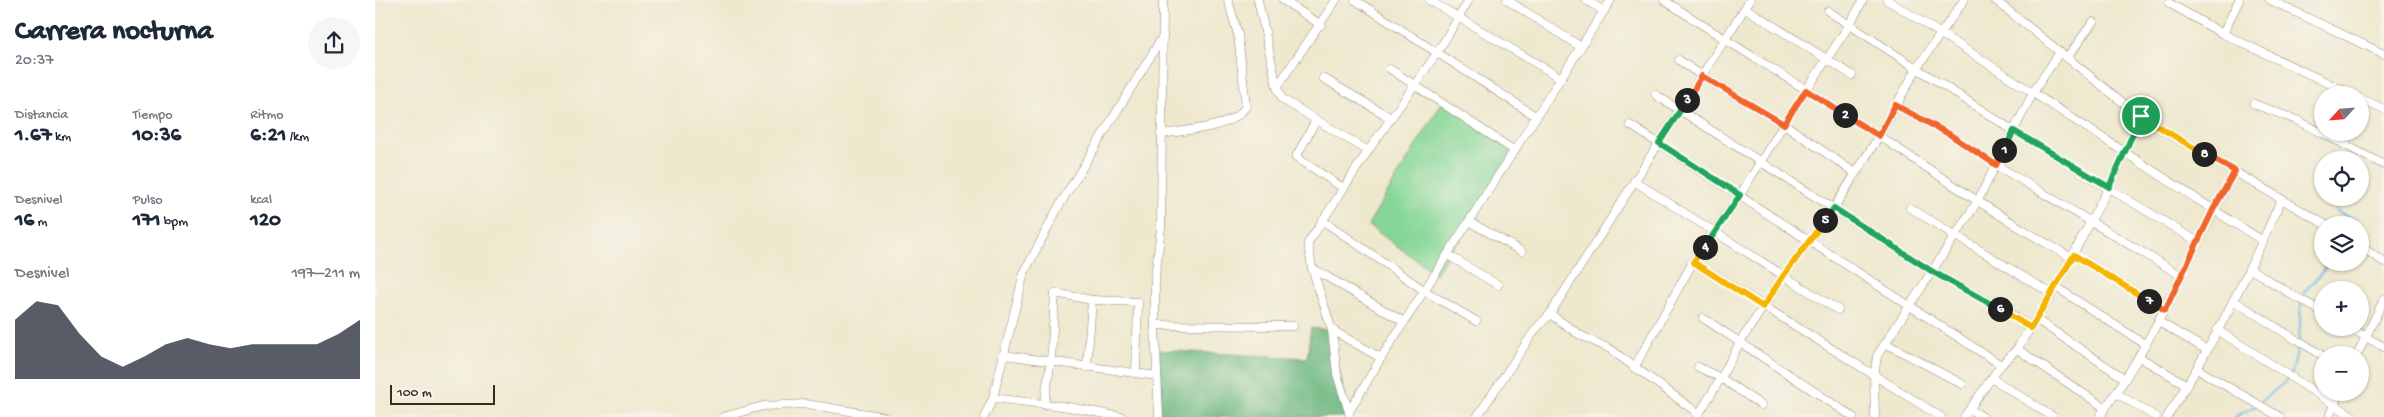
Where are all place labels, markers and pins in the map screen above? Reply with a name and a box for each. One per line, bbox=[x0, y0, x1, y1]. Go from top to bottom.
pin: 3 bbox=[1675, 88, 1699, 112]
pin bbox=[2120, 95, 2162, 137]
pin: 2 bbox=[1833, 102, 1857, 128]
pin: 1 bbox=[1991, 138, 2017, 162]
pin: 8 bbox=[2191, 142, 2217, 166]
pin: 5 bbox=[1813, 208, 1837, 232]
pin: 4 bbox=[1693, 234, 1717, 260]
pin: 7 bbox=[2137, 288, 2161, 314]
pin: 6 bbox=[1987, 296, 2013, 322]

